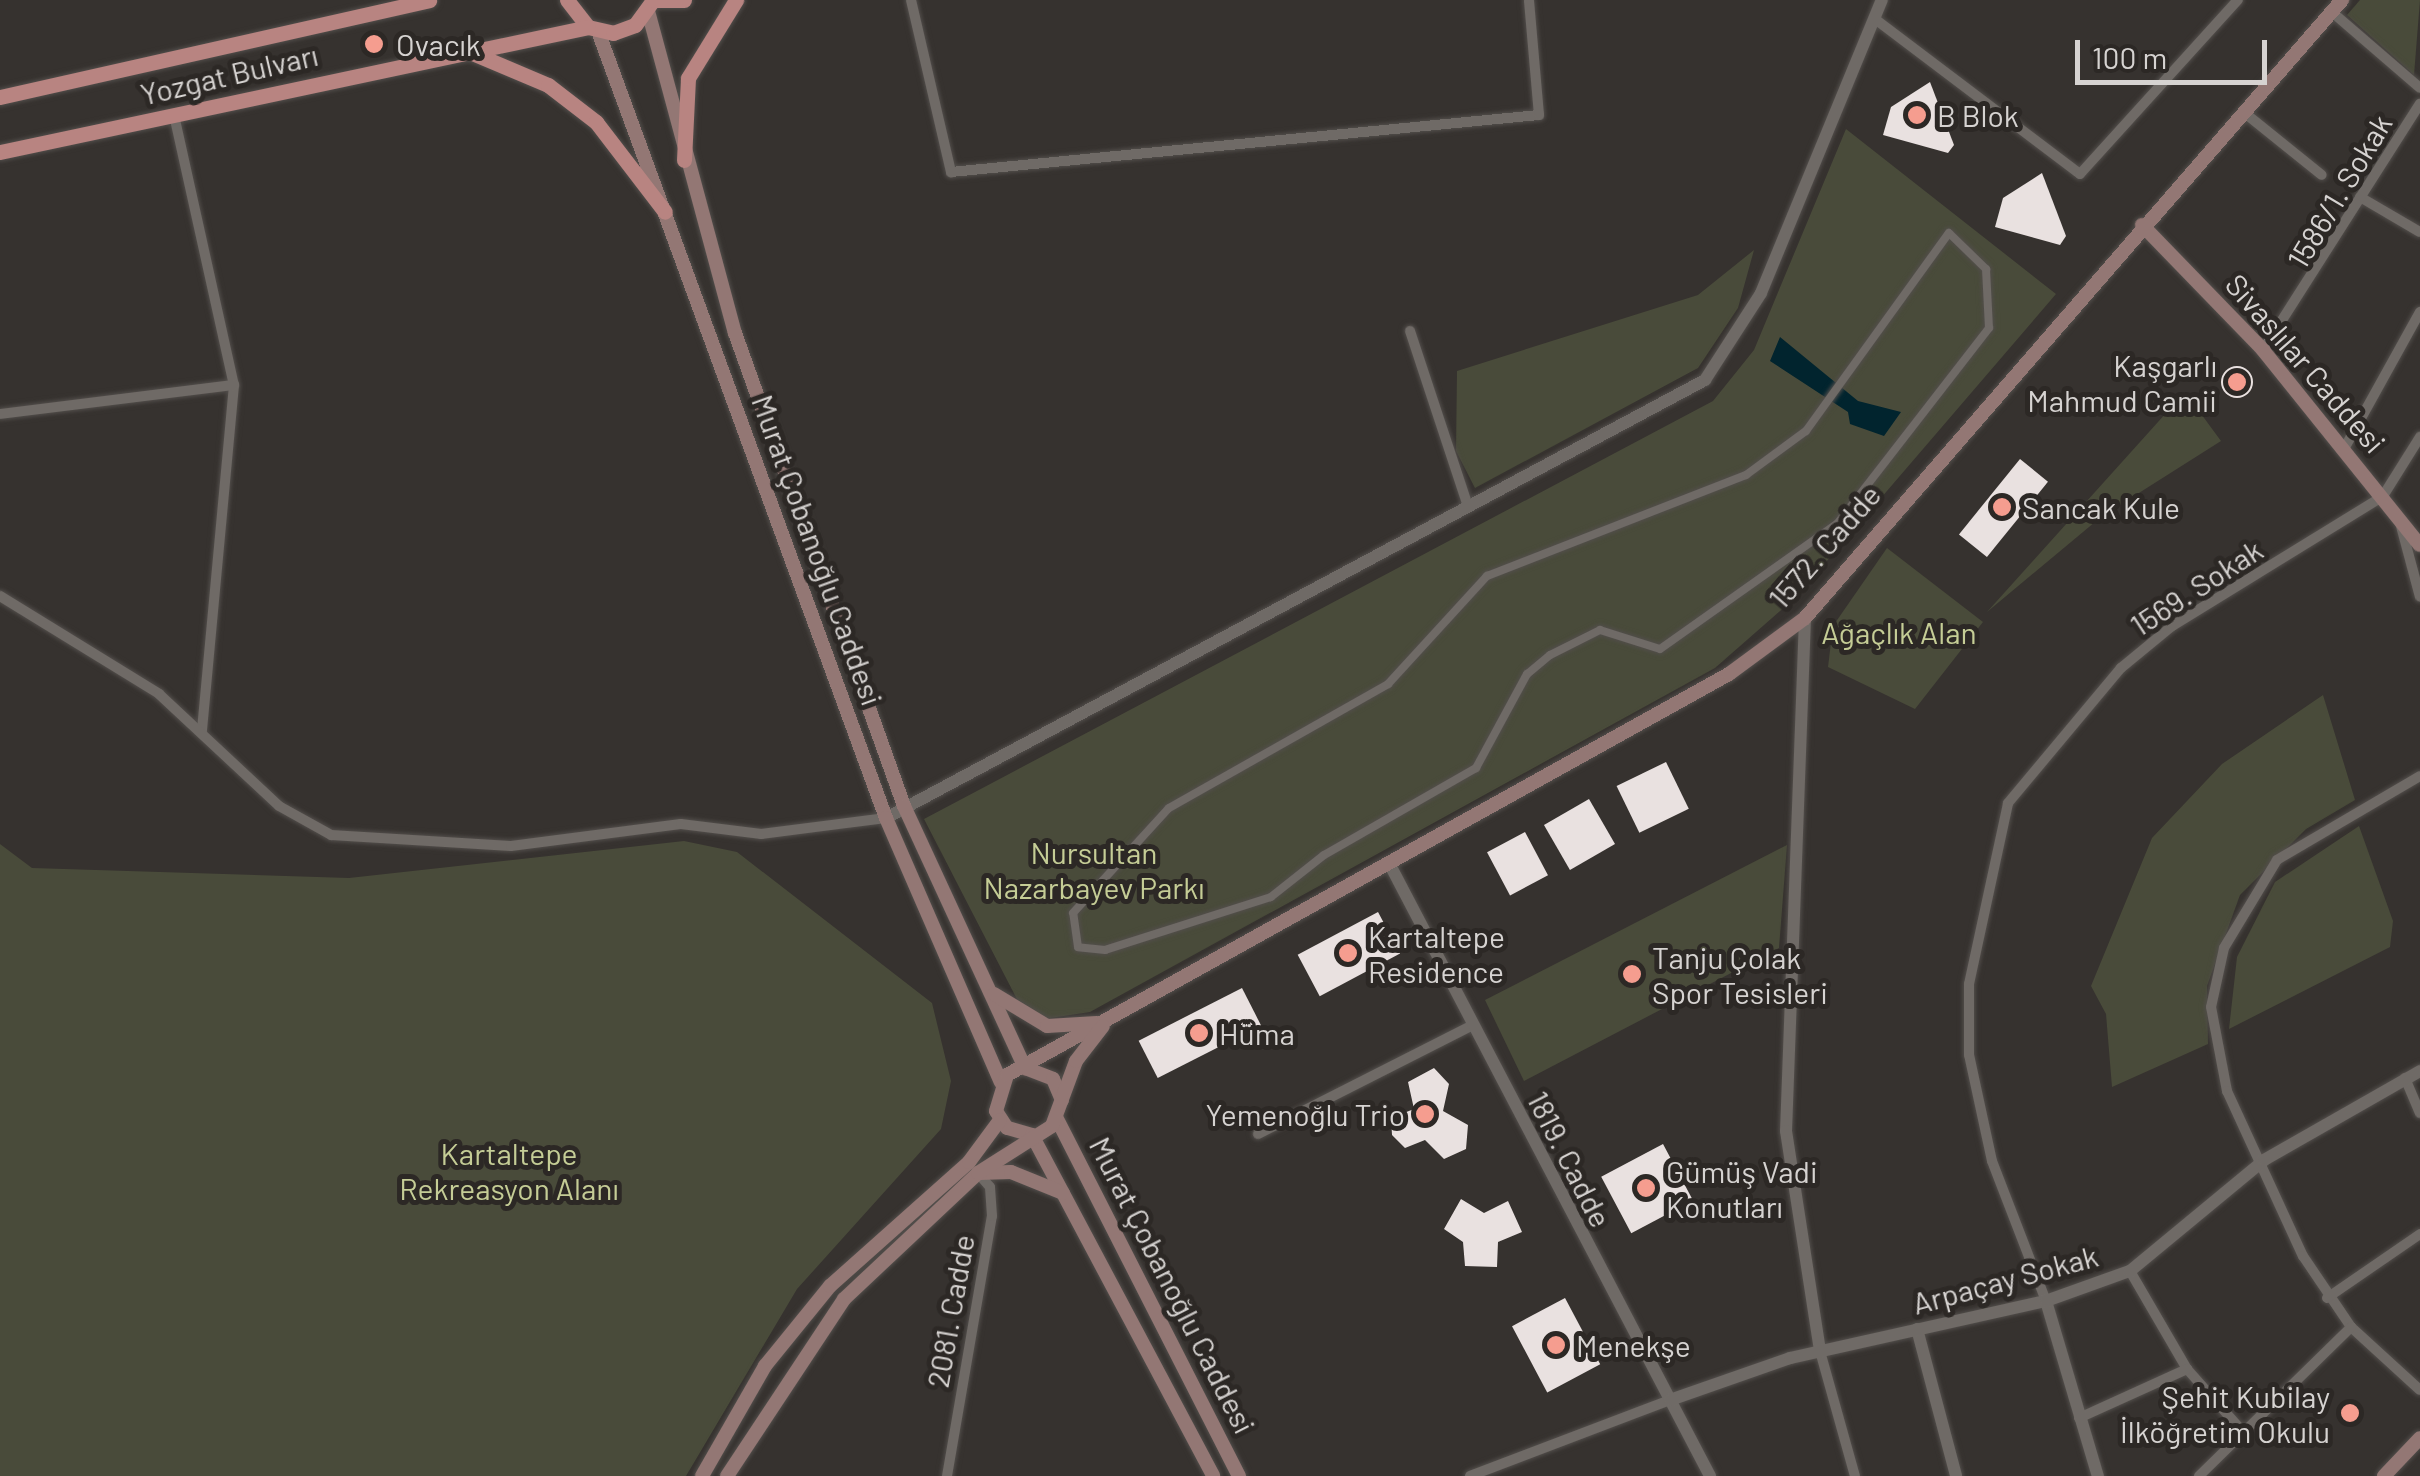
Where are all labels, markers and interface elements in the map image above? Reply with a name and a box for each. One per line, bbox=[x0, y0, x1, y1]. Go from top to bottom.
scale bar bbox=[2080, 20, 2272, 82]
place label: Ovacık bbox=[396, 26, 481, 62]
marker: Ovacık bbox=[361, 31, 387, 57]
street label: Yozgat Bulvarı bbox=[137, 36, 321, 112]
text: 100 m bbox=[2092, 39, 2167, 75]
place label: B Blok bbox=[1937, 97, 2019, 133]
marker: B Blok bbox=[1906, 104, 1928, 126]
street label: 1586/1. Sokak bbox=[2279, 108, 2399, 274]
street label: Sivaslılar Caddesi bbox=[2219, 266, 2393, 460]
place label: Kaşgarlı Mahmud Camii bbox=[2027, 347, 2217, 418]
marker: Kaşgarlı Mahmud Camii bbox=[2226, 371, 2248, 393]
street label: Murat Çobanoğlu Caddesi bbox=[745, 390, 891, 710]
street label: 1572. Cadde bbox=[1760, 477, 1888, 615]
place label: Sancak Kule bbox=[2022, 489, 2180, 525]
marker: Sancak Kule bbox=[1991, 496, 2013, 518]
street label: 1569. Sokak bbox=[2123, 531, 2269, 643]
park label: Ağaçlık Alan bbox=[1821, 614, 1977, 650]
park label: Nursultan Nazarbayev Parkı bbox=[983, 834, 1205, 904]
place label: Kartaltepe Residence bbox=[1368, 918, 1505, 988]
place label: Tanju Çolak Spor Tesisleri bbox=[1652, 939, 1828, 1010]
marker: Kartaltepe Residence bbox=[1337, 942, 1359, 964]
marker: Tanju Çolak Spor Tesisleri bbox=[1621, 963, 1643, 985]
place label: Hüma bbox=[1219, 1015, 1295, 1051]
marker: Hüma bbox=[1188, 1022, 1210, 1044]
street label: 1819. Cadde bbox=[1520, 1085, 1620, 1233]
place label: Yemenoğlu Trio bbox=[1206, 1096, 1405, 1132]
marker: Yemenoğlu Trio bbox=[1414, 1103, 1436, 1125]
street label: Murat Çobanoğlu Caddesi bbox=[1083, 1131, 1263, 1439]
park label: Kartaltepe Rekreasyon Alanı bbox=[399, 1135, 619, 1206]
place label: Gümüş Vadi Konutları bbox=[1666, 1153, 1818, 1224]
marker: Gümüş Vadi Konutları bbox=[1635, 1177, 1657, 1199]
street label: 2081. Cadde bbox=[919, 1232, 981, 1390]
street label: Arpaçay Sokak bbox=[1908, 1237, 2102, 1321]
place label: Menekşe bbox=[1576, 1327, 1691, 1363]
marker: Menekşe bbox=[1545, 1334, 1567, 1356]
place label: Şehit Kubilay İlköğretim Okulu bbox=[2120, 1378, 2330, 1448]
marker: Şehit Kubilay İlköğretim Okulu bbox=[2339, 1402, 2361, 1424]

